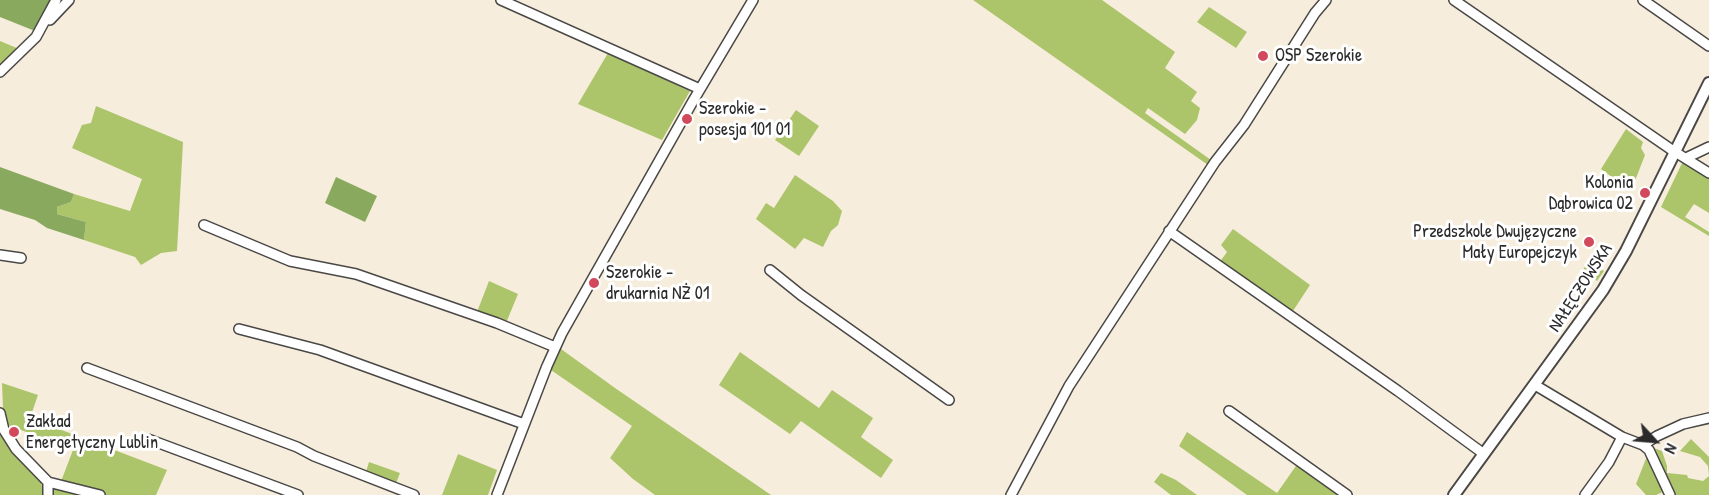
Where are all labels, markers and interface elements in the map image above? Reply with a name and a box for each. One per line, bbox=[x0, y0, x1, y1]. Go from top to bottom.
place label: OSP Szerokie bbox=[1275, 45, 1362, 67]
marker: OSP Szerokie bbox=[1256, 49, 1270, 63]
place label: Szerokie - posesja 101 01 bbox=[699, 98, 790, 140]
marker: Szerokie - posesja 101 01 bbox=[680, 112, 694, 126]
place label: Kolonia Dąbrowica 02 bbox=[1549, 172, 1633, 214]
marker: Kolonia Dąbrowica 02 bbox=[1638, 186, 1652, 200]
place label: Przedszkole Dwujęzyczne Mały Europejczyk bbox=[1413, 221, 1577, 264]
marker: Przedszkole Dwujęzyczne Mały Europejczyk bbox=[1582, 235, 1596, 249]
street label: NAŁĘCZOWSKA bbox=[1544, 240, 1618, 336]
place label: Szerokie - drukarnia NŻ 01 bbox=[606, 262, 709, 304]
marker: Szerokie - drukarnia NŻ 01 bbox=[587, 276, 601, 290]
place label: Zakład Energetyczny Lublin bbox=[26, 411, 158, 454]
north arrow bbox=[1625, 411, 1685, 471]
marker: Zakład Energetyczny Lublin bbox=[7, 425, 21, 439]
text: N bbox=[1659, 440, 1683, 458]

